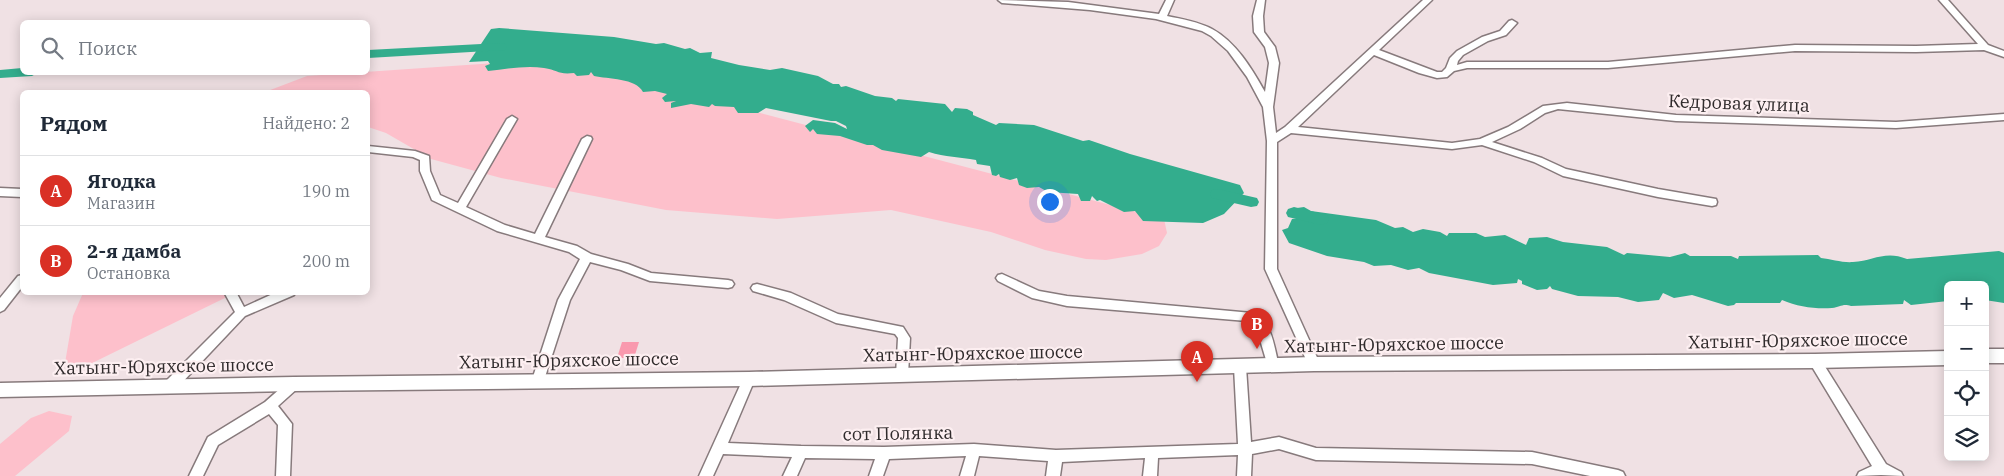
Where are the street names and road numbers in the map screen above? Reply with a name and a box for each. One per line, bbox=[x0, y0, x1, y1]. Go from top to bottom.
street label: Кедровая улица bbox=[1668, 89, 1810, 117]
street label: Хатынг-Юряхское шоссе bbox=[1688, 327, 1908, 353]
street label: Хатынг-Юряхское шоссе bbox=[1284, 331, 1504, 357]
street label: Хатынг-Юряхское шоссе bbox=[863, 340, 1083, 366]
street label: Хатынг-Юряхское шоссе bbox=[459, 347, 679, 373]
street label: Хатынг-Юряхское шоссе bbox=[54, 353, 274, 379]
street label: сот Полянка bbox=[843, 421, 954, 445]

